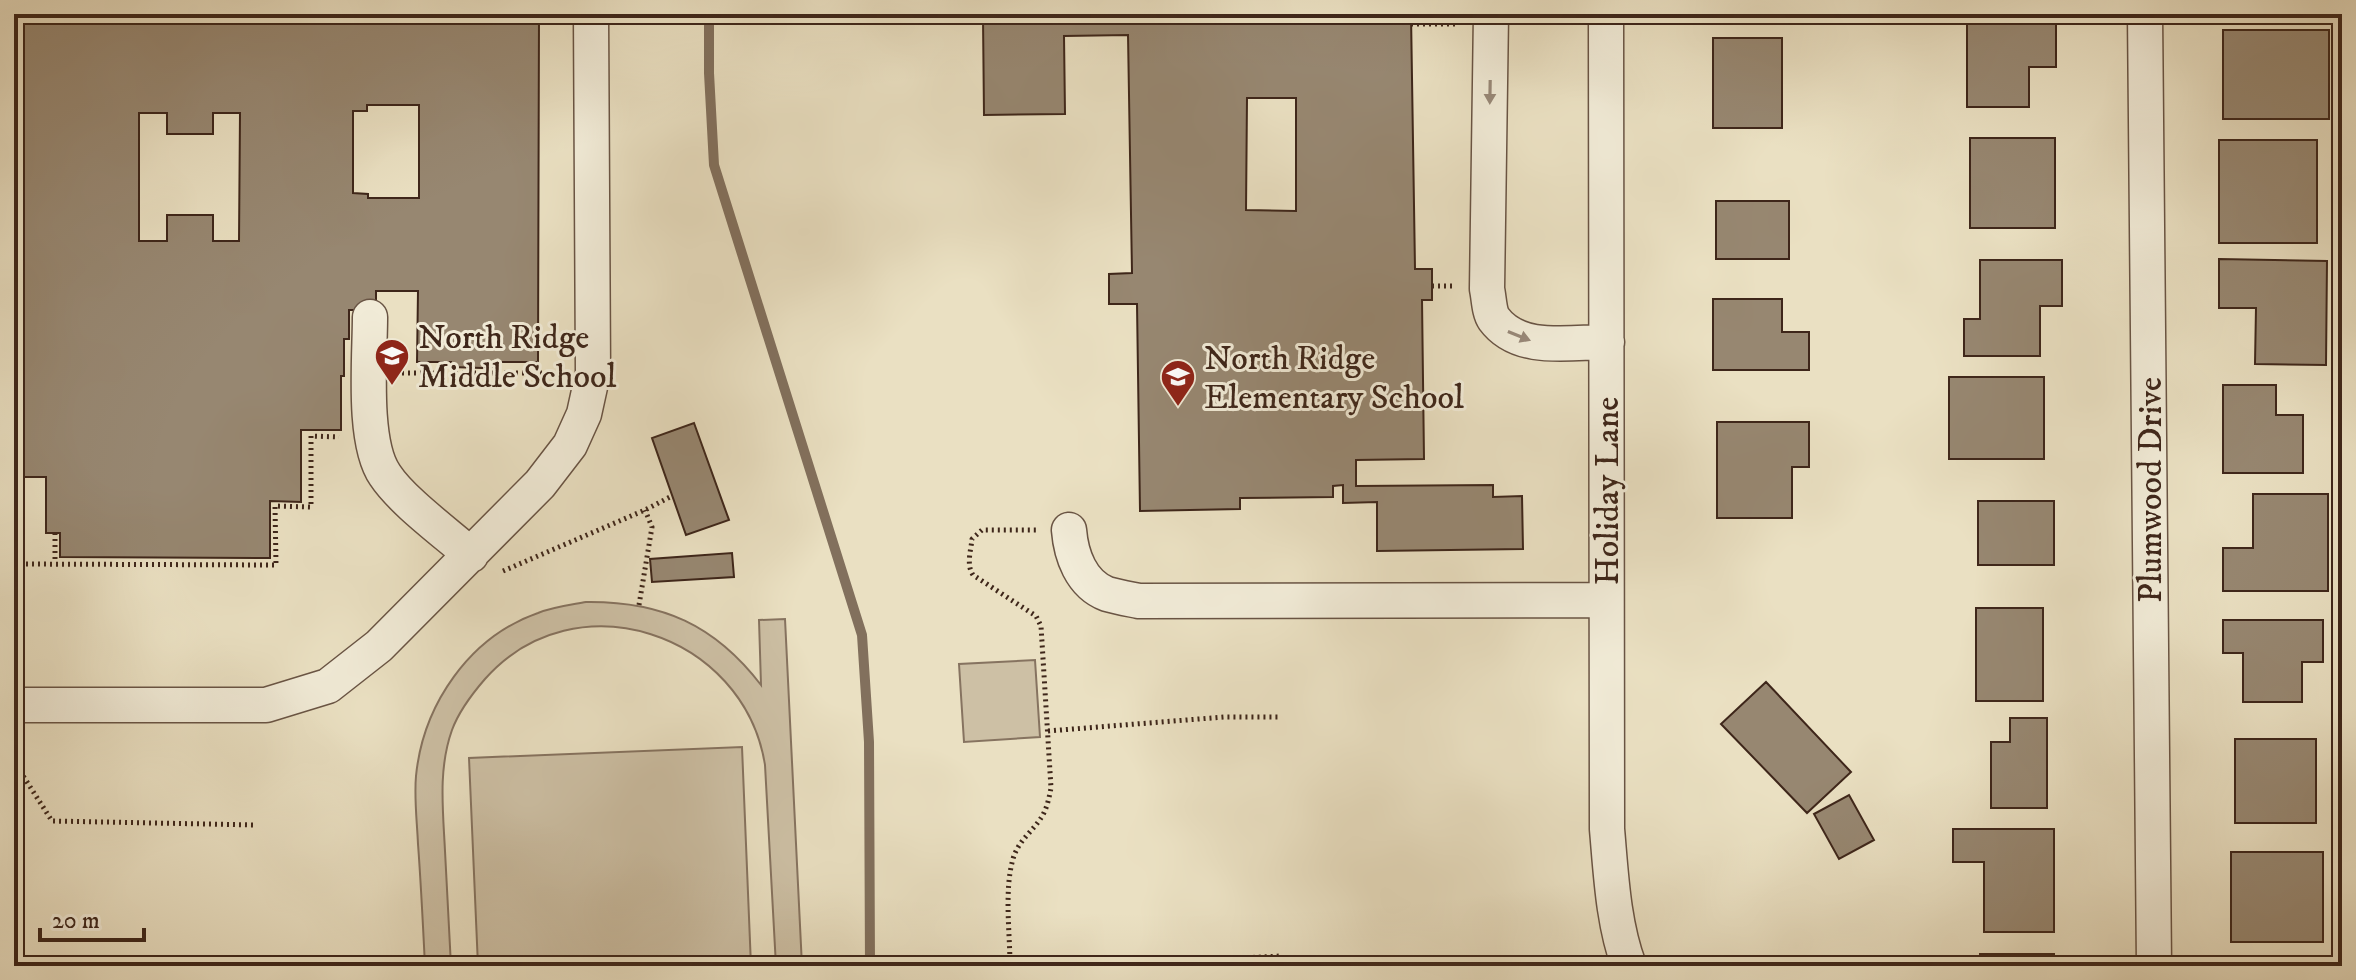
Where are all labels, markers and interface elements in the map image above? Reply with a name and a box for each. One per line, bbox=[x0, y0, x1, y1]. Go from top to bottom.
one-way arrow bbox=[1484, 80, 1496, 105]
place label: North Ridge Middle School bbox=[418, 317, 617, 398]
one-way arrow bbox=[1508, 330, 1531, 343]
school or university icon: North Ridge Middle School bbox=[373, 337, 411, 387]
place label: North Ridge Elementary School bbox=[1204, 338, 1465, 419]
school or university icon: North Ridge Elementary School bbox=[1159, 358, 1197, 408]
street label: Plumwood Drive bbox=[2130, 377, 2172, 603]
street label: Holiday Lane bbox=[1587, 397, 1629, 585]
scale bar bbox=[40, 892, 144, 942]
text: 20 m bbox=[52, 906, 100, 936]

